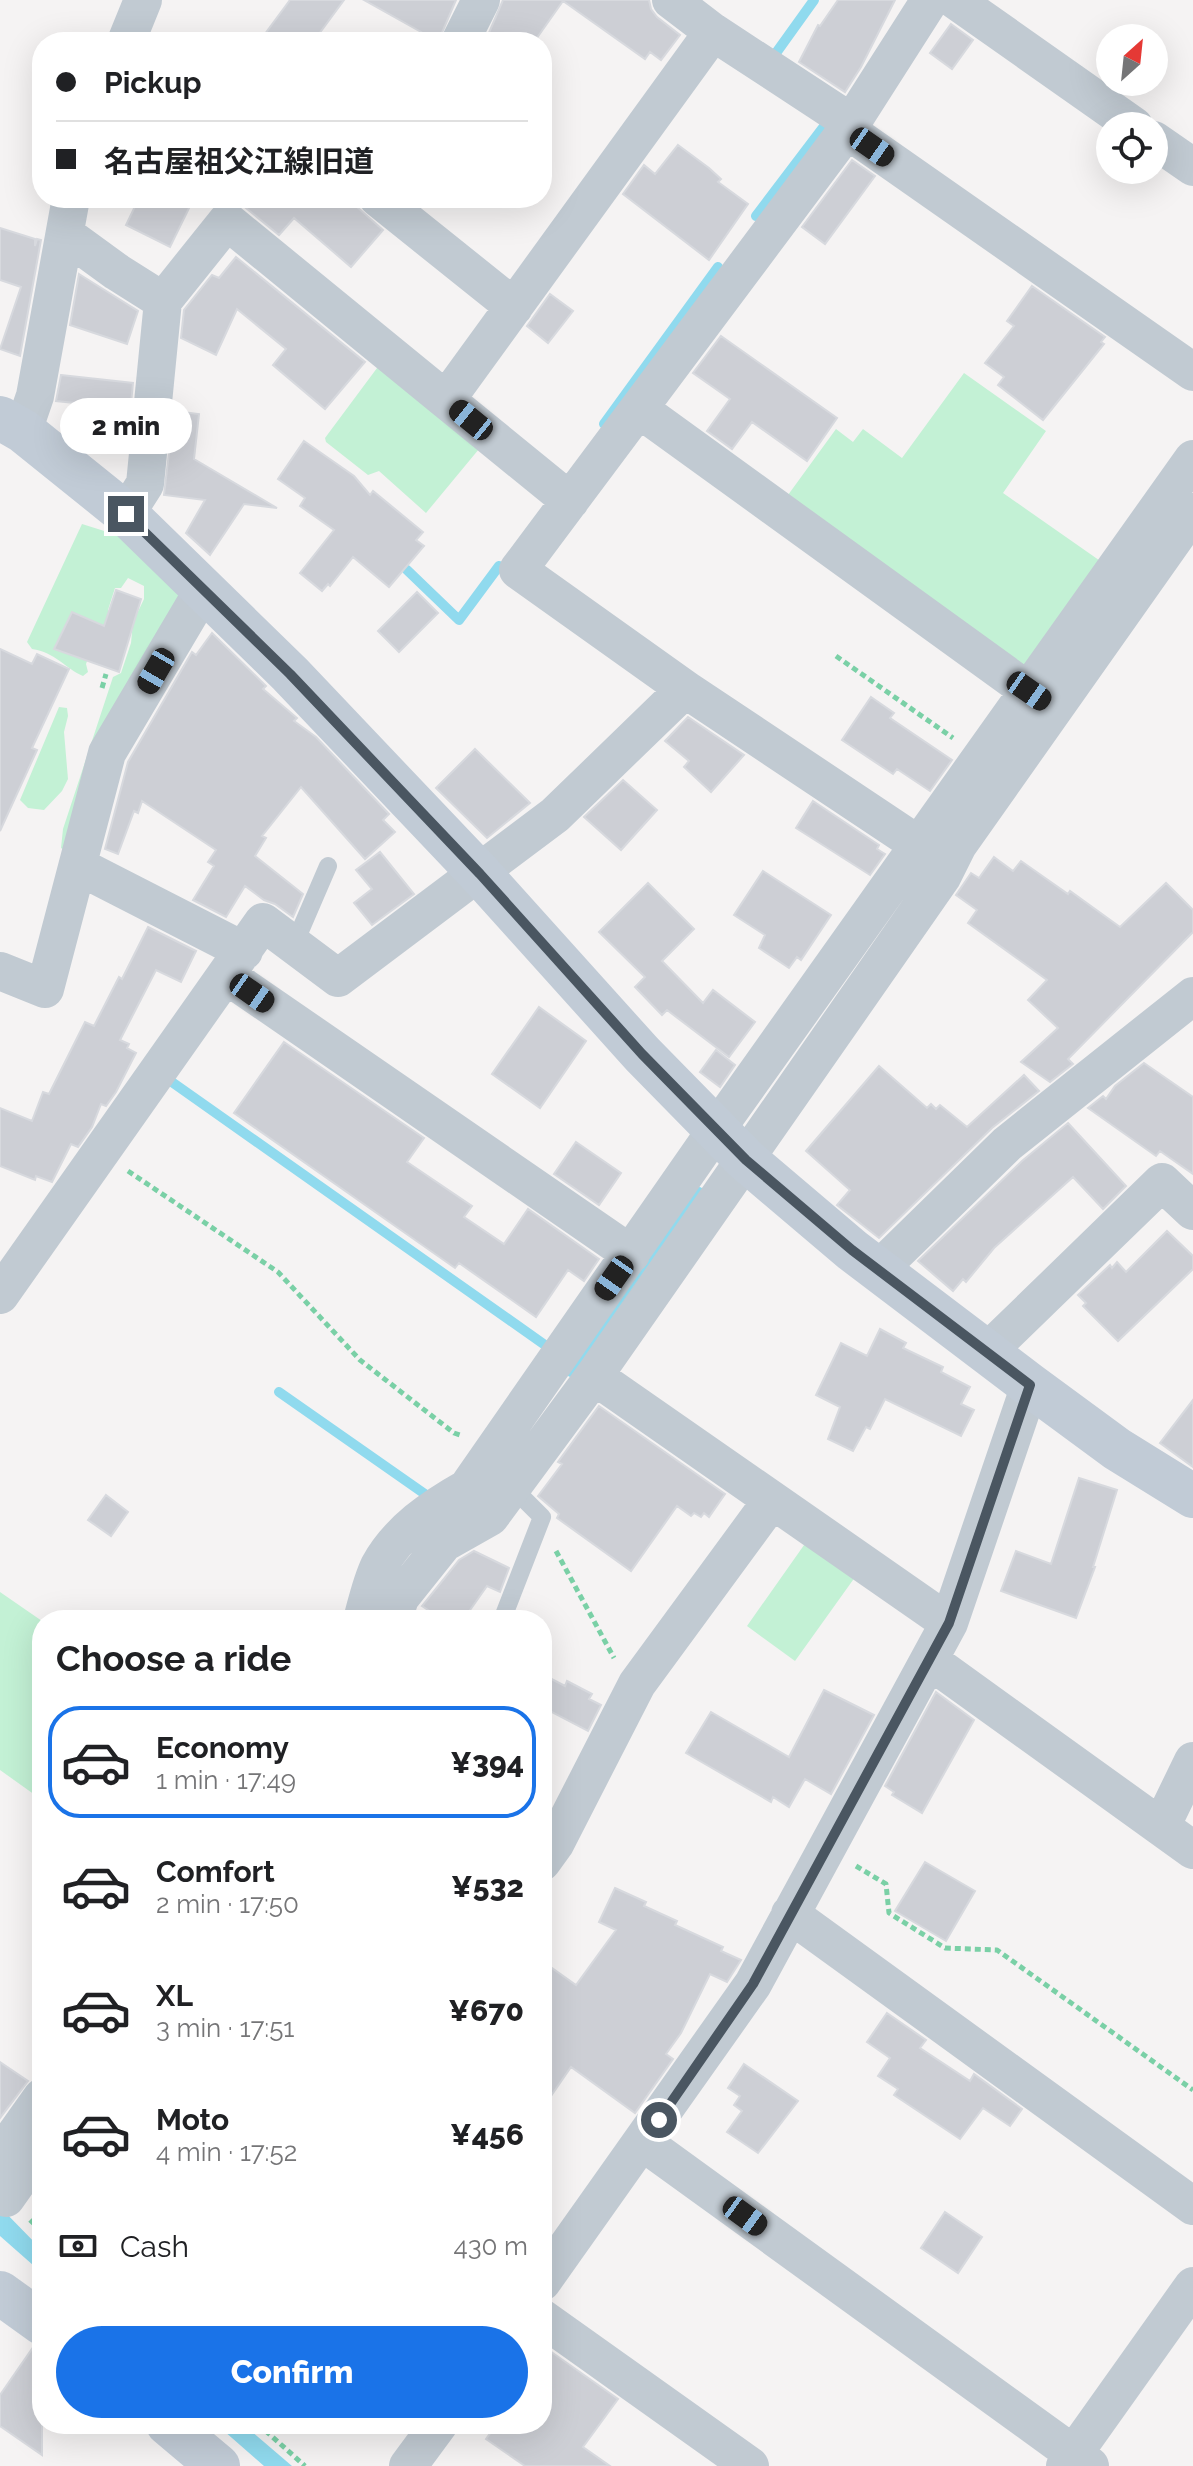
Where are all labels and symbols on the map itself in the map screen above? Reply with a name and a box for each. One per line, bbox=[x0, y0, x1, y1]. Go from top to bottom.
north arrow bbox=[1096, 24, 1168, 96]
car bbox=[845, 123, 899, 171]
car bbox=[445, 396, 497, 444]
callout: 2 min bbox=[60, 398, 192, 454]
route end bbox=[108, 496, 144, 532]
car bbox=[134, 644, 178, 698]
car bbox=[1002, 667, 1056, 715]
car bbox=[225, 969, 279, 1017]
car bbox=[590, 1251, 638, 1305]
route start bbox=[641, 2102, 677, 2138]
car bbox=[719, 2192, 771, 2240]

